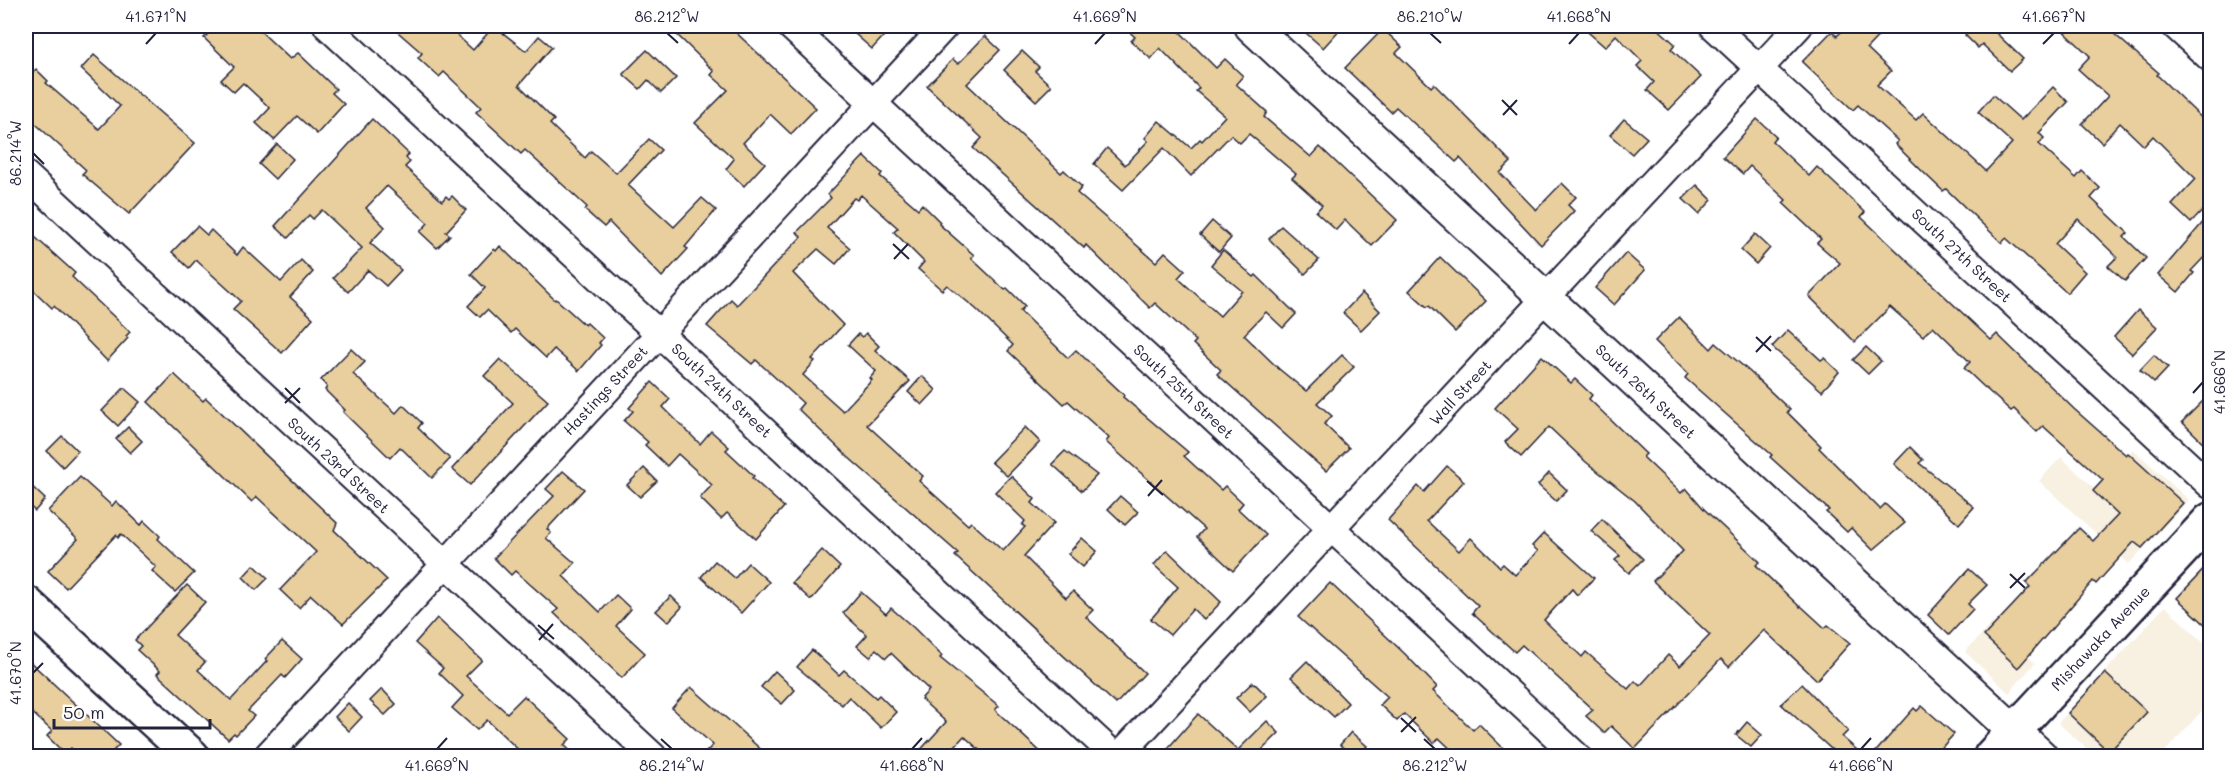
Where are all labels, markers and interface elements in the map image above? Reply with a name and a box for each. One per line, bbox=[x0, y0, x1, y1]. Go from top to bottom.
text: 41.671°N bbox=[126, 6, 186, 26]
text: 86.212°W bbox=[635, 6, 699, 26]
text: 41.669°N bbox=[1073, 6, 1137, 26]
text: 86.210°W bbox=[1397, 6, 1463, 26]
text: 41.668°N bbox=[1547, 6, 1611, 26]
text: 41.667°N bbox=[2022, 6, 2086, 26]
text: 86.214°W bbox=[5, 120, 25, 186]
street label: South 27th Street bbox=[1908, 203, 2016, 307]
street label: South 24th Street bbox=[668, 338, 776, 442]
street label: South 25th Street bbox=[1130, 339, 1238, 443]
street label: South 26th Street bbox=[1591, 339, 1701, 443]
street label: Hastings Street bbox=[558, 341, 652, 439]
text: 41.666°N bbox=[2209, 350, 2229, 414]
street label: Wall Street bbox=[1425, 355, 1495, 429]
street label: South 23rd Street bbox=[284, 413, 394, 517]
street label: Mishawaka Avenue bbox=[2046, 581, 2154, 695]
text: 41.670°N bbox=[5, 641, 25, 705]
scale bar bbox=[54, 692, 210, 730]
text: 50 m bbox=[63, 700, 105, 724]
text: 41.669°N bbox=[405, 755, 469, 775]
text: 86.214°W bbox=[639, 755, 705, 775]
text: 41.668°N bbox=[880, 755, 944, 775]
text: 86.212°W bbox=[1403, 755, 1467, 775]
text: 41.666°N bbox=[1829, 755, 1893, 775]

